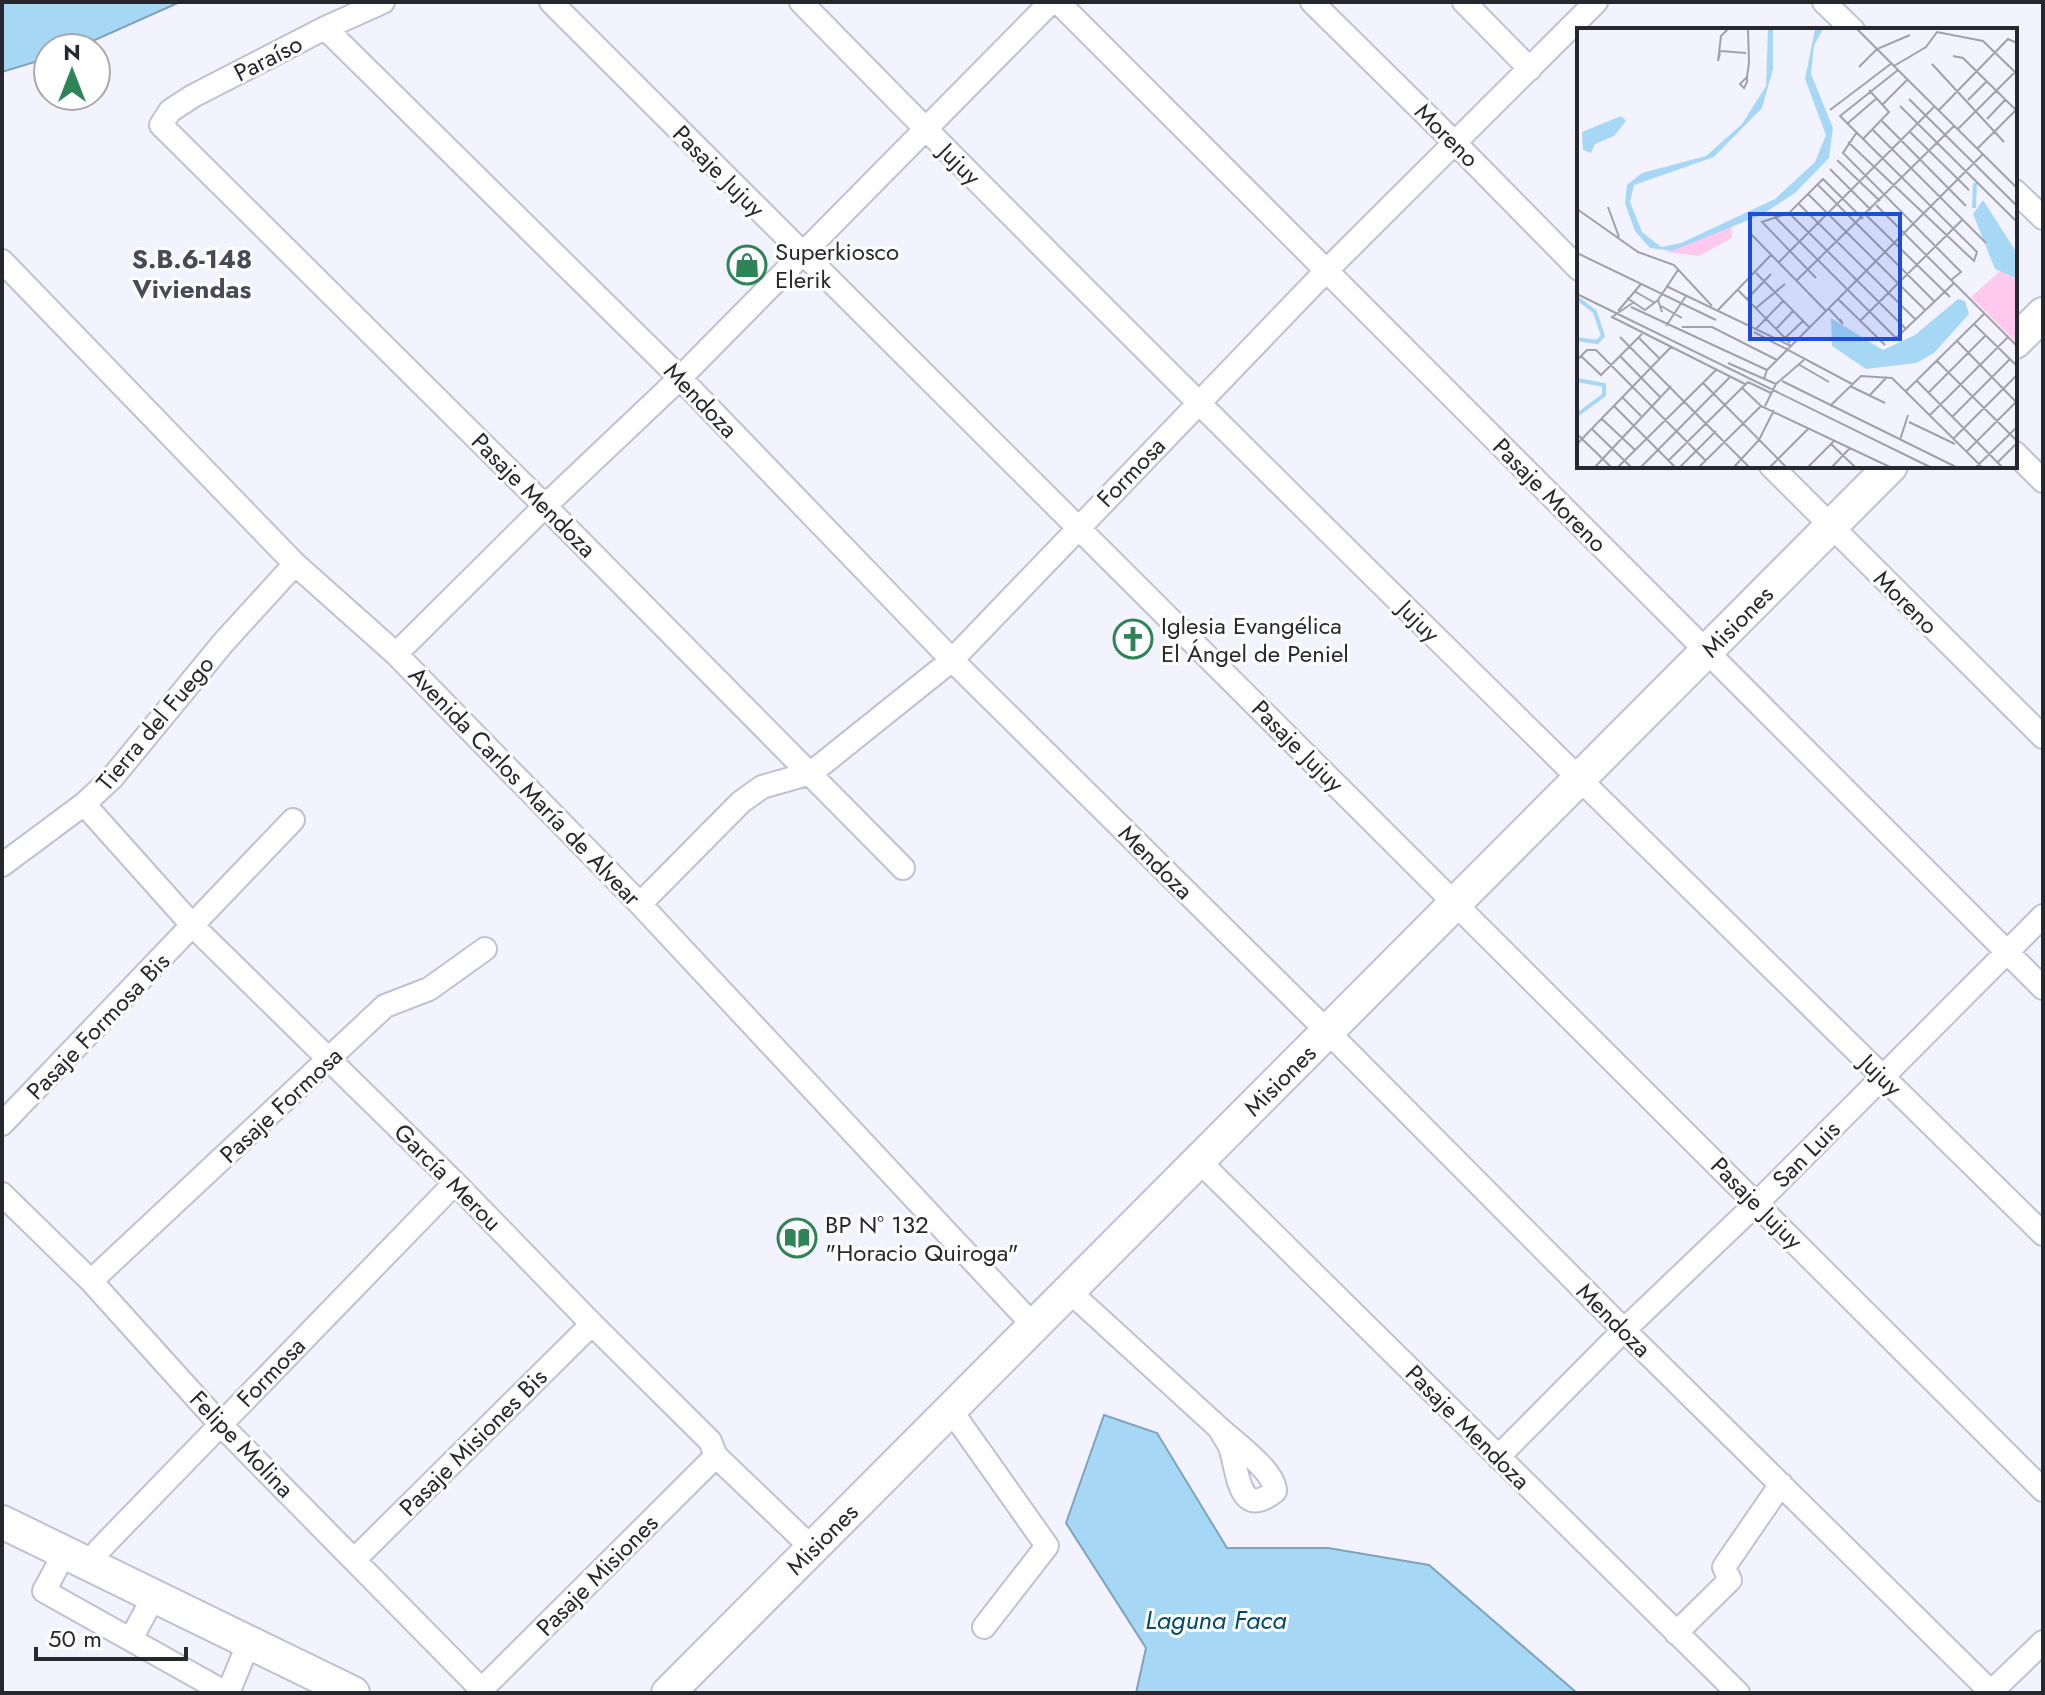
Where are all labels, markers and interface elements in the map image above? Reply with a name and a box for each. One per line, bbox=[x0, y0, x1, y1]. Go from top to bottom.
street label: Paraíso bbox=[228, 26, 308, 90]
inset map bbox=[1577, 28, 2017, 468]
north arrow bbox=[32, 32, 112, 112]
text: N bbox=[63, 36, 81, 68]
street label: Moreno bbox=[1407, 95, 1487, 175]
street label: Pasaje Jujuy bbox=[665, 117, 773, 225]
street label: Jujuy bbox=[929, 133, 989, 193]
place label: Superkiosco Elerik bbox=[775, 234, 899, 297]
district label: S.B.6-148 Viviendas bbox=[132, 240, 252, 308]
shop icon: Superkiosco Elerik bbox=[726, 244, 768, 286]
street label: Mendoza bbox=[656, 354, 746, 446]
street label: Pasaje Mendoza bbox=[464, 425, 604, 565]
street label: Formosa bbox=[1089, 429, 1173, 515]
street label: Pasaje Moreno bbox=[1485, 430, 1615, 560]
street label: Moreno bbox=[1866, 562, 1946, 642]
street label: Misiones bbox=[1693, 577, 1781, 665]
street label: Jujuy bbox=[1388, 590, 1448, 650]
place label: Iglesia Evangélica El Ángel de Peniel bbox=[1161, 608, 1349, 671]
church icon: Iglesia Evangélica El Ángel de Peniel bbox=[1112, 618, 1154, 660]
street label: Tierra del Fuego bbox=[88, 648, 222, 798]
street label: Avenida Carlos María de Alvear bbox=[401, 658, 650, 914]
street label: Pasaje Jujuy bbox=[1244, 692, 1352, 800]
street label: Mendoza bbox=[1111, 817, 1201, 907]
street label: Pasaje Formosa Bis bbox=[18, 944, 178, 1108]
street label: Misiones bbox=[1236, 1036, 1324, 1124]
street label: Pasaje Formosa bbox=[212, 1039, 350, 1171]
street label: Jujuy bbox=[1850, 1044, 1911, 1104]
street label: San Luis bbox=[1764, 1112, 1848, 1196]
street label: García Merou bbox=[386, 1115, 510, 1239]
street label: Pasaje Jujuy bbox=[1703, 1149, 1811, 1257]
place label: BP N° 132 "Horacio Quiroga" bbox=[825, 1207, 1019, 1270]
library icon: BP N° 132 "Horacio Quiroga" bbox=[776, 1217, 818, 1259]
street label: Mendoza bbox=[1569, 1275, 1659, 1365]
street label: Formosa bbox=[229, 1329, 313, 1415]
street label: Pasaje Mendoza bbox=[1398, 1357, 1538, 1497]
street label: Pasaje Misiones Bis bbox=[391, 1360, 555, 1524]
street label: Felipe Molina bbox=[182, 1383, 302, 1505]
street label: Misiones bbox=[778, 1495, 866, 1583]
street label: Pasaje Misiones bbox=[528, 1506, 666, 1644]
water label: Laguna Faca bbox=[1145, 1601, 1287, 1639]
scale bar bbox=[36, 1611, 186, 1661]
text: 50 m bbox=[48, 1621, 102, 1656]

